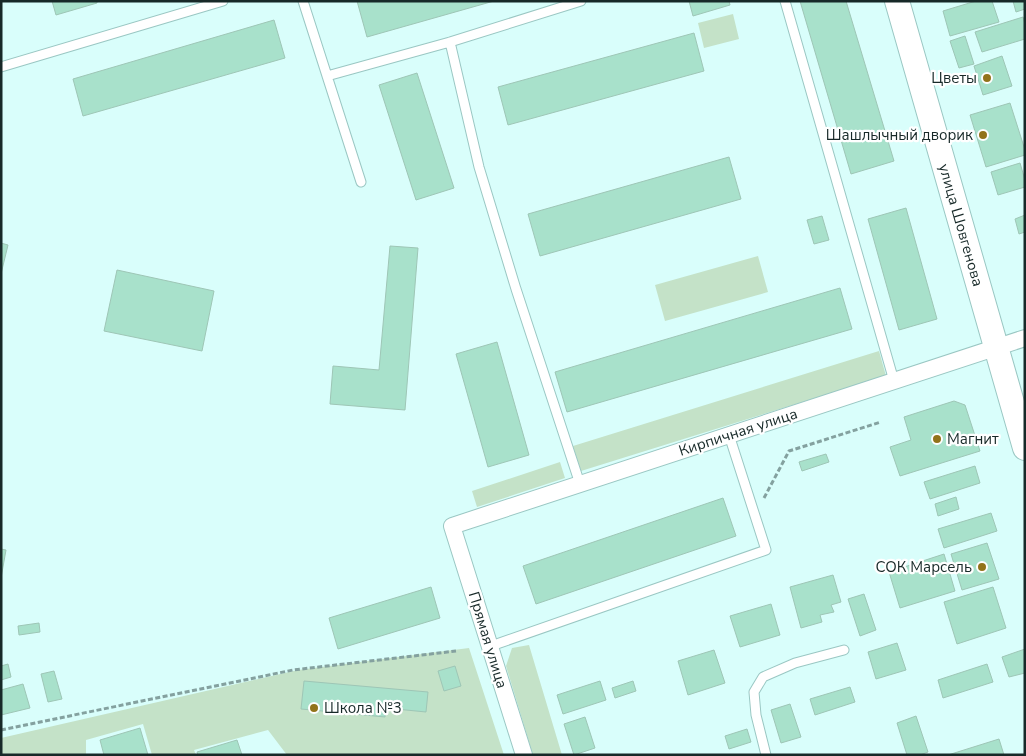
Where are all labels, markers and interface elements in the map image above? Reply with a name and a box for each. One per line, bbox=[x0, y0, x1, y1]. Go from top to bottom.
place label: Цветы bbox=[931, 68, 977, 88]
marker: Цветы bbox=[981, 72, 993, 84]
place label: Шашлычный дворик bbox=[826, 125, 973, 145]
marker: Шашлычный дворик bbox=[977, 129, 989, 141]
street label: улица Шовгенова bbox=[934, 161, 988, 289]
street label: Кирпичная улица bbox=[676, 403, 800, 461]
place label: Магнит bbox=[947, 429, 999, 449]
marker: Магнит bbox=[931, 433, 943, 445]
place label: СОК Марсель bbox=[875, 557, 972, 577]
marker: СОК Марсель bbox=[976, 561, 988, 573]
street label: Прямая улица bbox=[464, 589, 512, 691]
place label: Школа №3 bbox=[324, 698, 402, 718]
marker: Школа №3 bbox=[308, 702, 320, 714]

